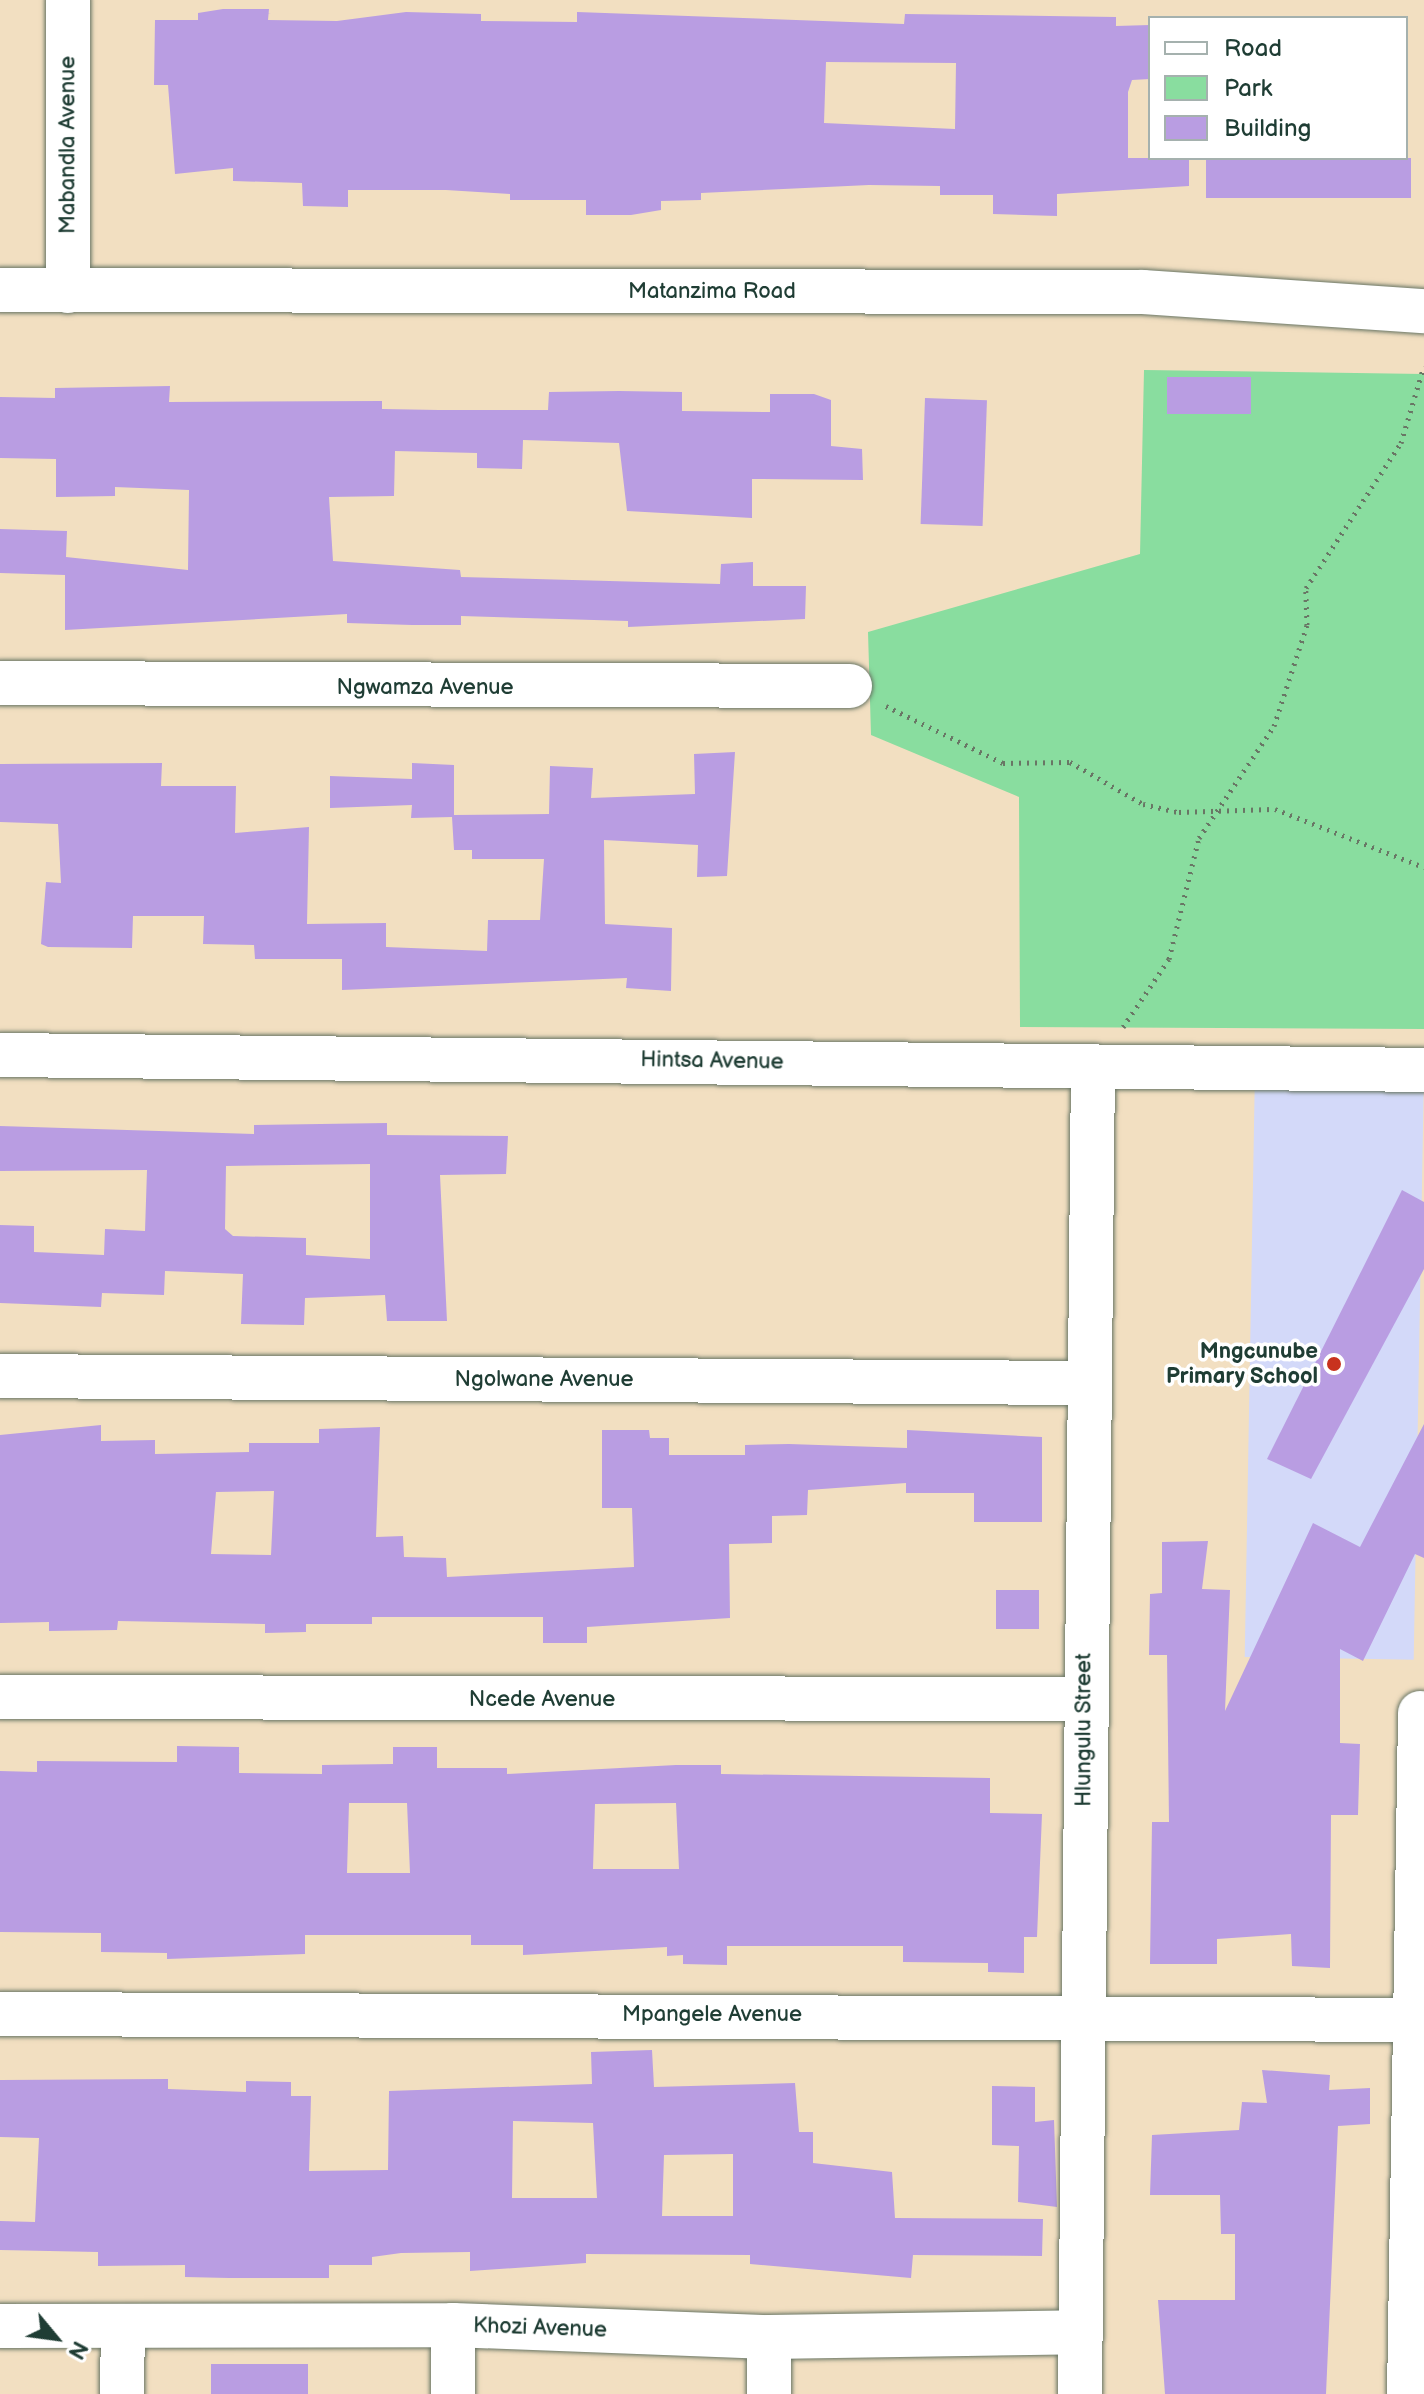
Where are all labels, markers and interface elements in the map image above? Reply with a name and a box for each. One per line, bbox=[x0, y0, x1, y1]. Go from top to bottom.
legend bbox=[1148, 16, 1408, 160]
text: Road bbox=[1224, 34, 1282, 63]
street label: Mabandla Avenue bbox=[55, 56, 81, 234]
text: Park bbox=[1224, 74, 1272, 103]
text: Building bbox=[1224, 114, 1311, 143]
street label: Matanzima Road bbox=[628, 279, 796, 305]
street label: Ngwamza Avenue bbox=[337, 675, 513, 701]
street label: Hintsa Avenue bbox=[640, 1047, 784, 1075]
place label: Mngcunube Primary School bbox=[1165, 1338, 1318, 1390]
marker: Mngcunube Primary School bbox=[1325, 1355, 1343, 1373]
street label: Ngolwane Avenue bbox=[455, 1367, 633, 1393]
street label: Hlungulu Street bbox=[1071, 1653, 1097, 1807]
street label: Ncede Avenue bbox=[469, 1687, 615, 1713]
street label: Mpangele Avenue bbox=[622, 2002, 802, 2028]
north arrow bbox=[16, 2298, 96, 2378]
street label: Khozi Avenue bbox=[473, 2312, 607, 2344]
text: N bbox=[62, 2336, 93, 2364]

